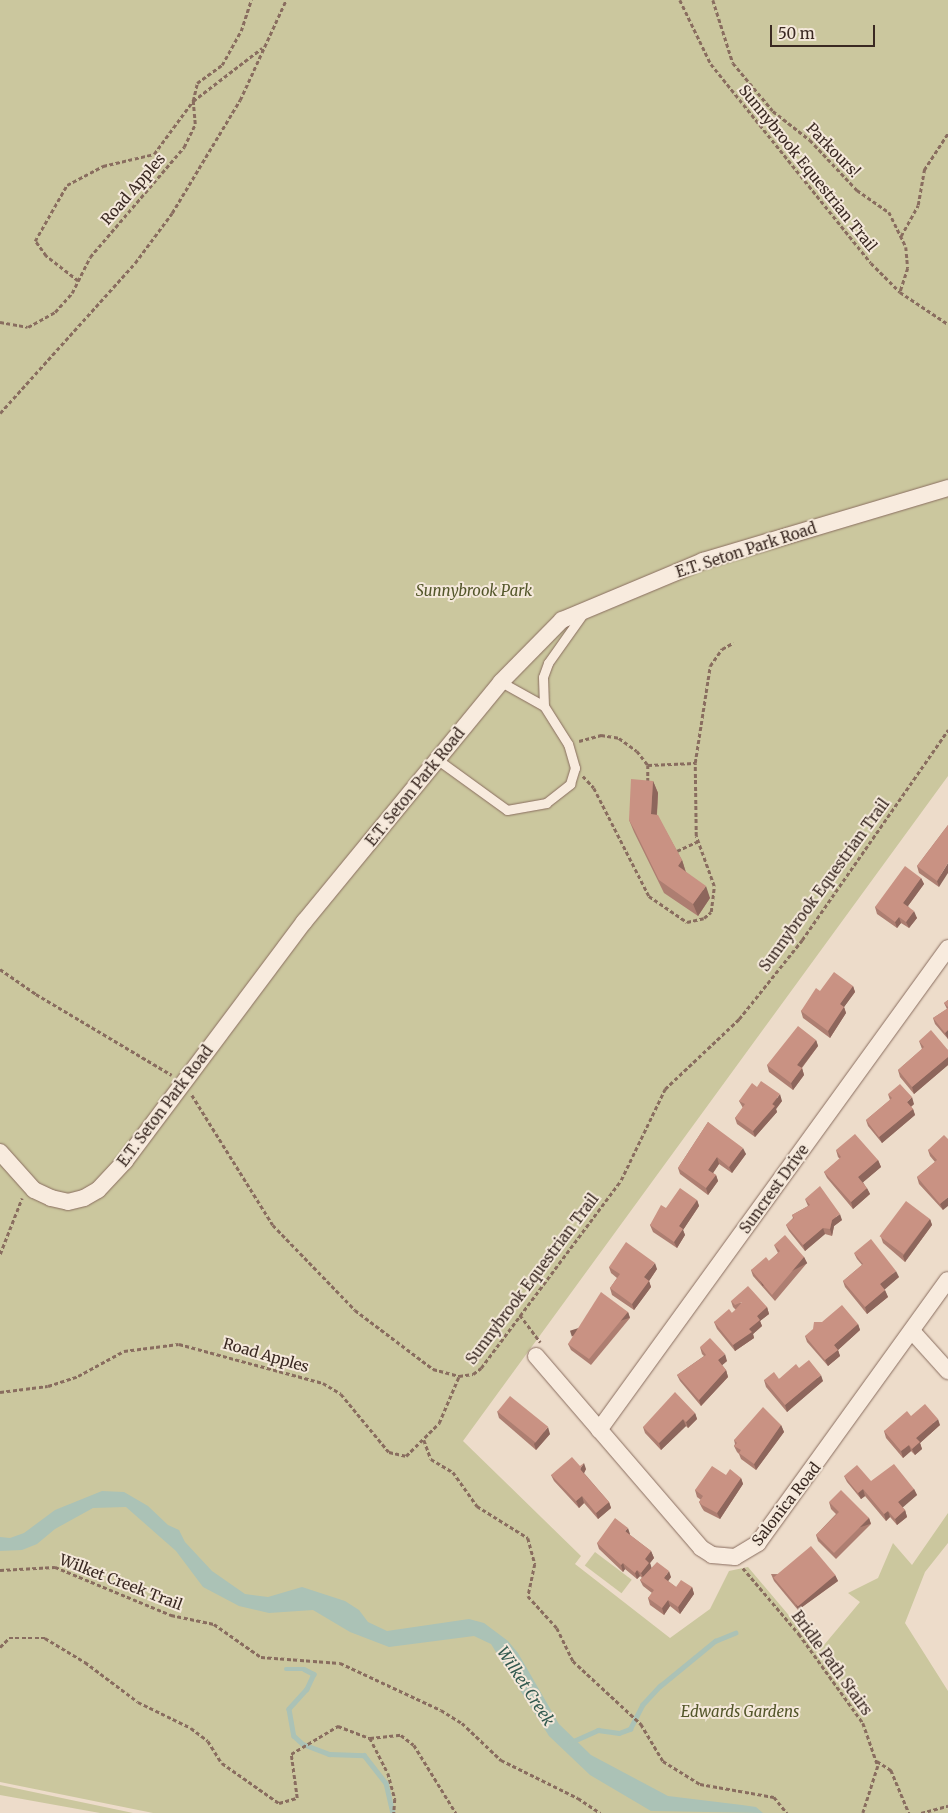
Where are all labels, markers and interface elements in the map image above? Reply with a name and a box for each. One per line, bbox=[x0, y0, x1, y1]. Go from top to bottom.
scale bar bbox=[773, 15, 878, 47]
text: 50 m bbox=[778, 24, 815, 43]
street label: Sunnybrook Equestrian Trail bbox=[735, 81, 881, 255]
street label: Parkours! bbox=[803, 119, 863, 181]
street label: Road Apples bbox=[97, 150, 169, 228]
street label: E.T. Seton Park Road bbox=[673, 519, 819, 581]
park label: Sunnybrook Park bbox=[416, 582, 532, 600]
street label: E.T. Seton Park Road bbox=[362, 724, 468, 850]
street label: Sunnybrook Equestrian Trail bbox=[755, 795, 893, 975]
street label: E.T. Seton Park Road bbox=[114, 1042, 216, 1170]
street label: Suncrest Drive bbox=[736, 1141, 812, 1237]
street label: Sunnybrook Equestrian Trail bbox=[462, 1190, 602, 1368]
street label: Road Apples bbox=[221, 1334, 311, 1376]
street label: Salonica Road bbox=[748, 1459, 824, 1549]
street label: Wilket Creek Trail bbox=[57, 1550, 185, 1614]
street label: Bridle Path Stairs bbox=[788, 1607, 876, 1719]
water label: Wilket Creek bbox=[493, 1643, 559, 1729]
park label: Edwards Gardens bbox=[681, 1703, 799, 1721]

